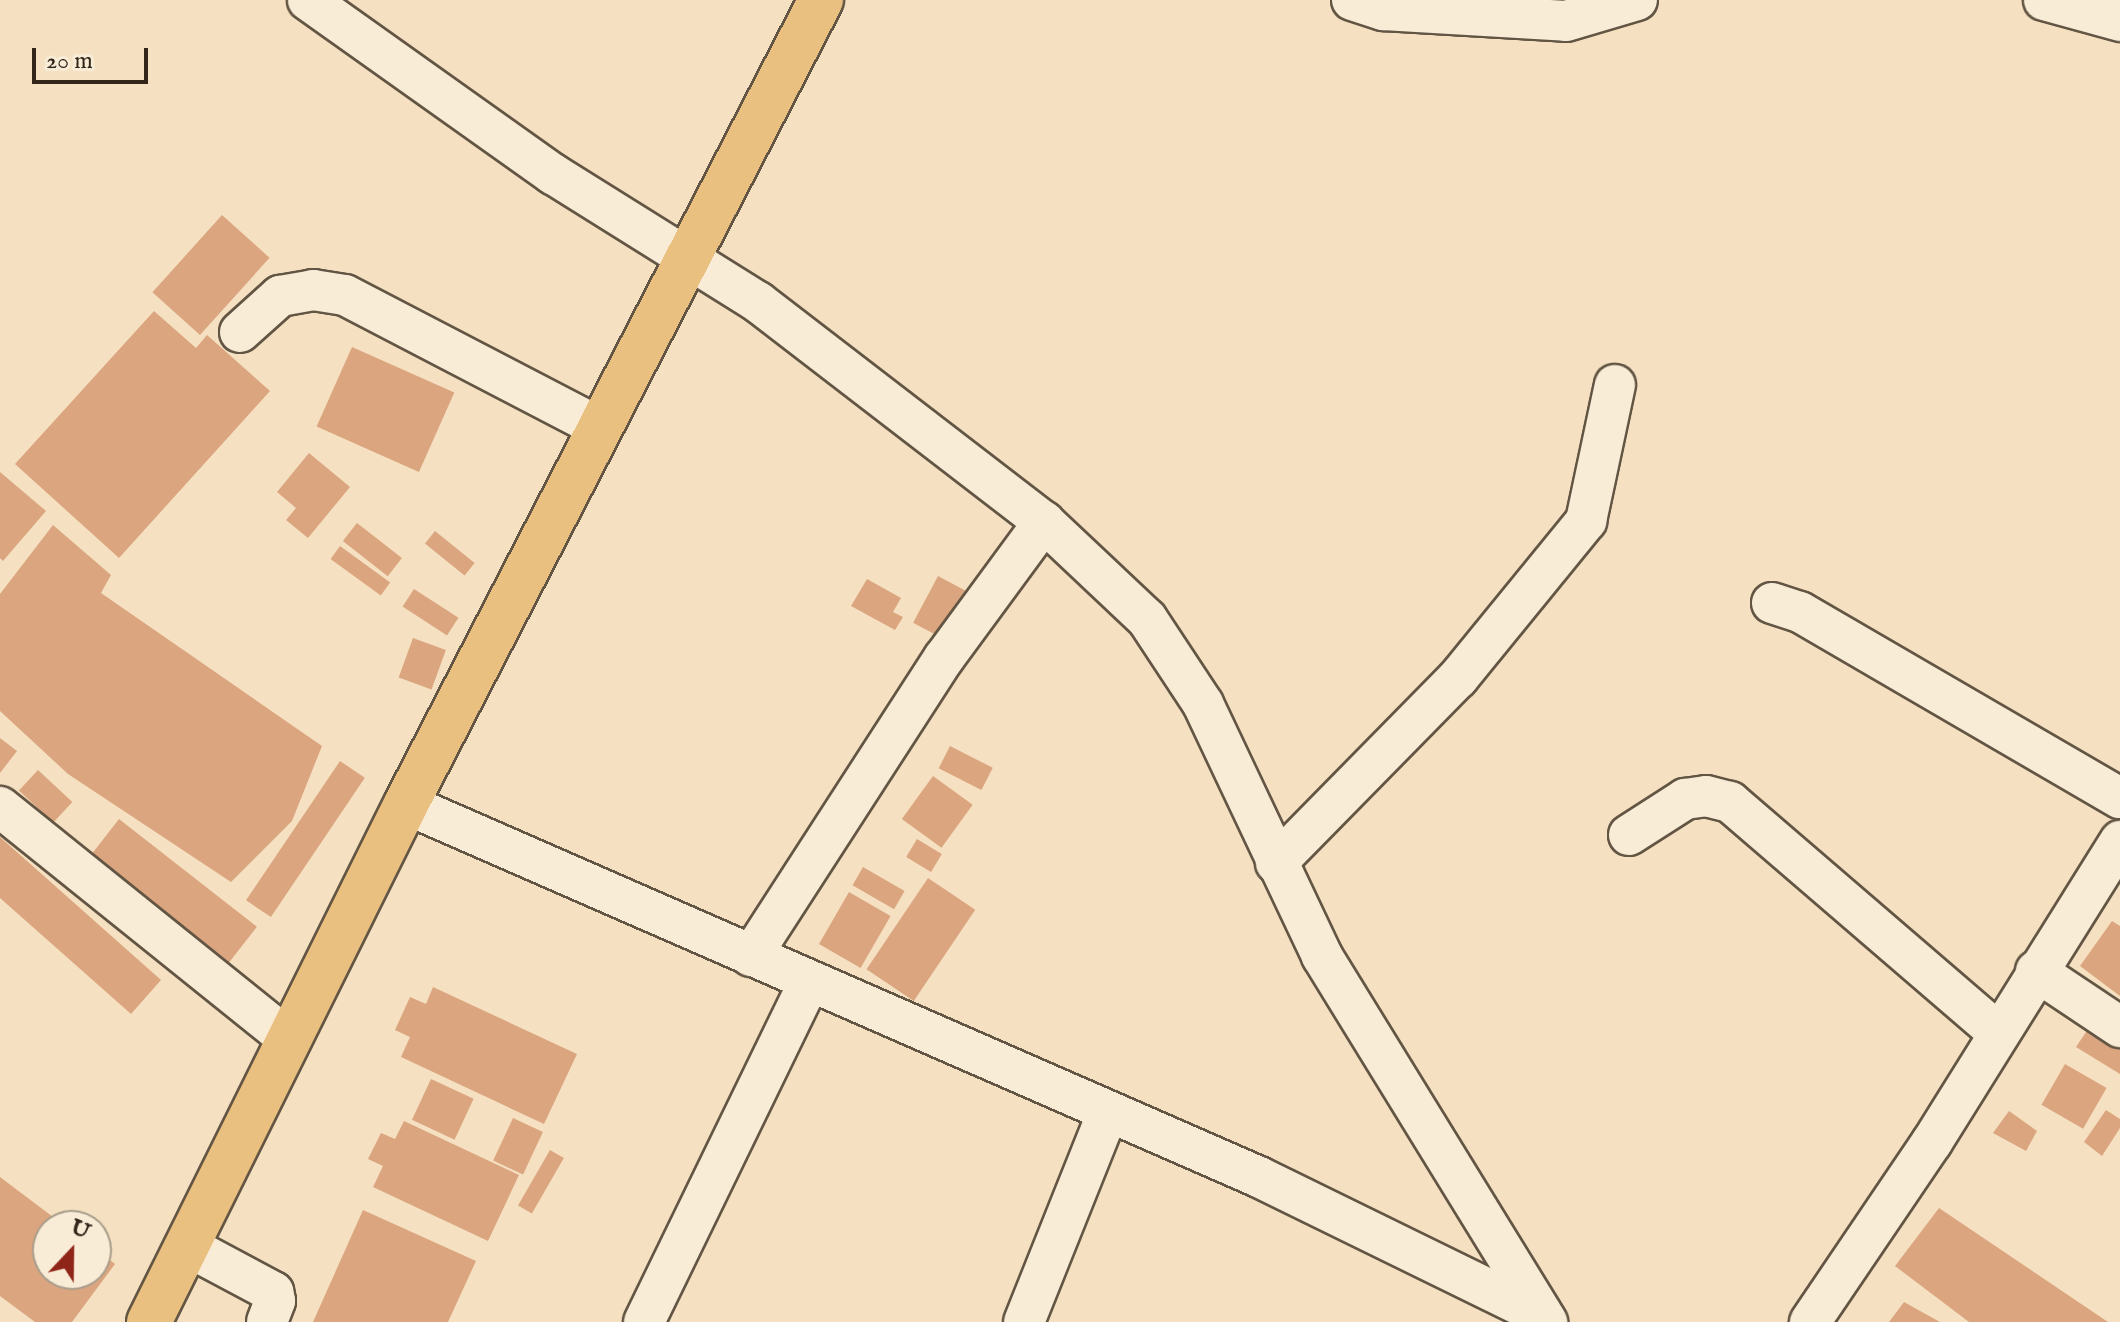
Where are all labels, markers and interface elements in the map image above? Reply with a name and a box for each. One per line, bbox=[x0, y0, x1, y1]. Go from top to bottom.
scale bar bbox=[36, 32, 152, 82]
text: 20 m bbox=[46, 46, 93, 77]
north arrow bbox=[32, 1210, 112, 1290]
text: U bbox=[66, 1213, 94, 1246]

